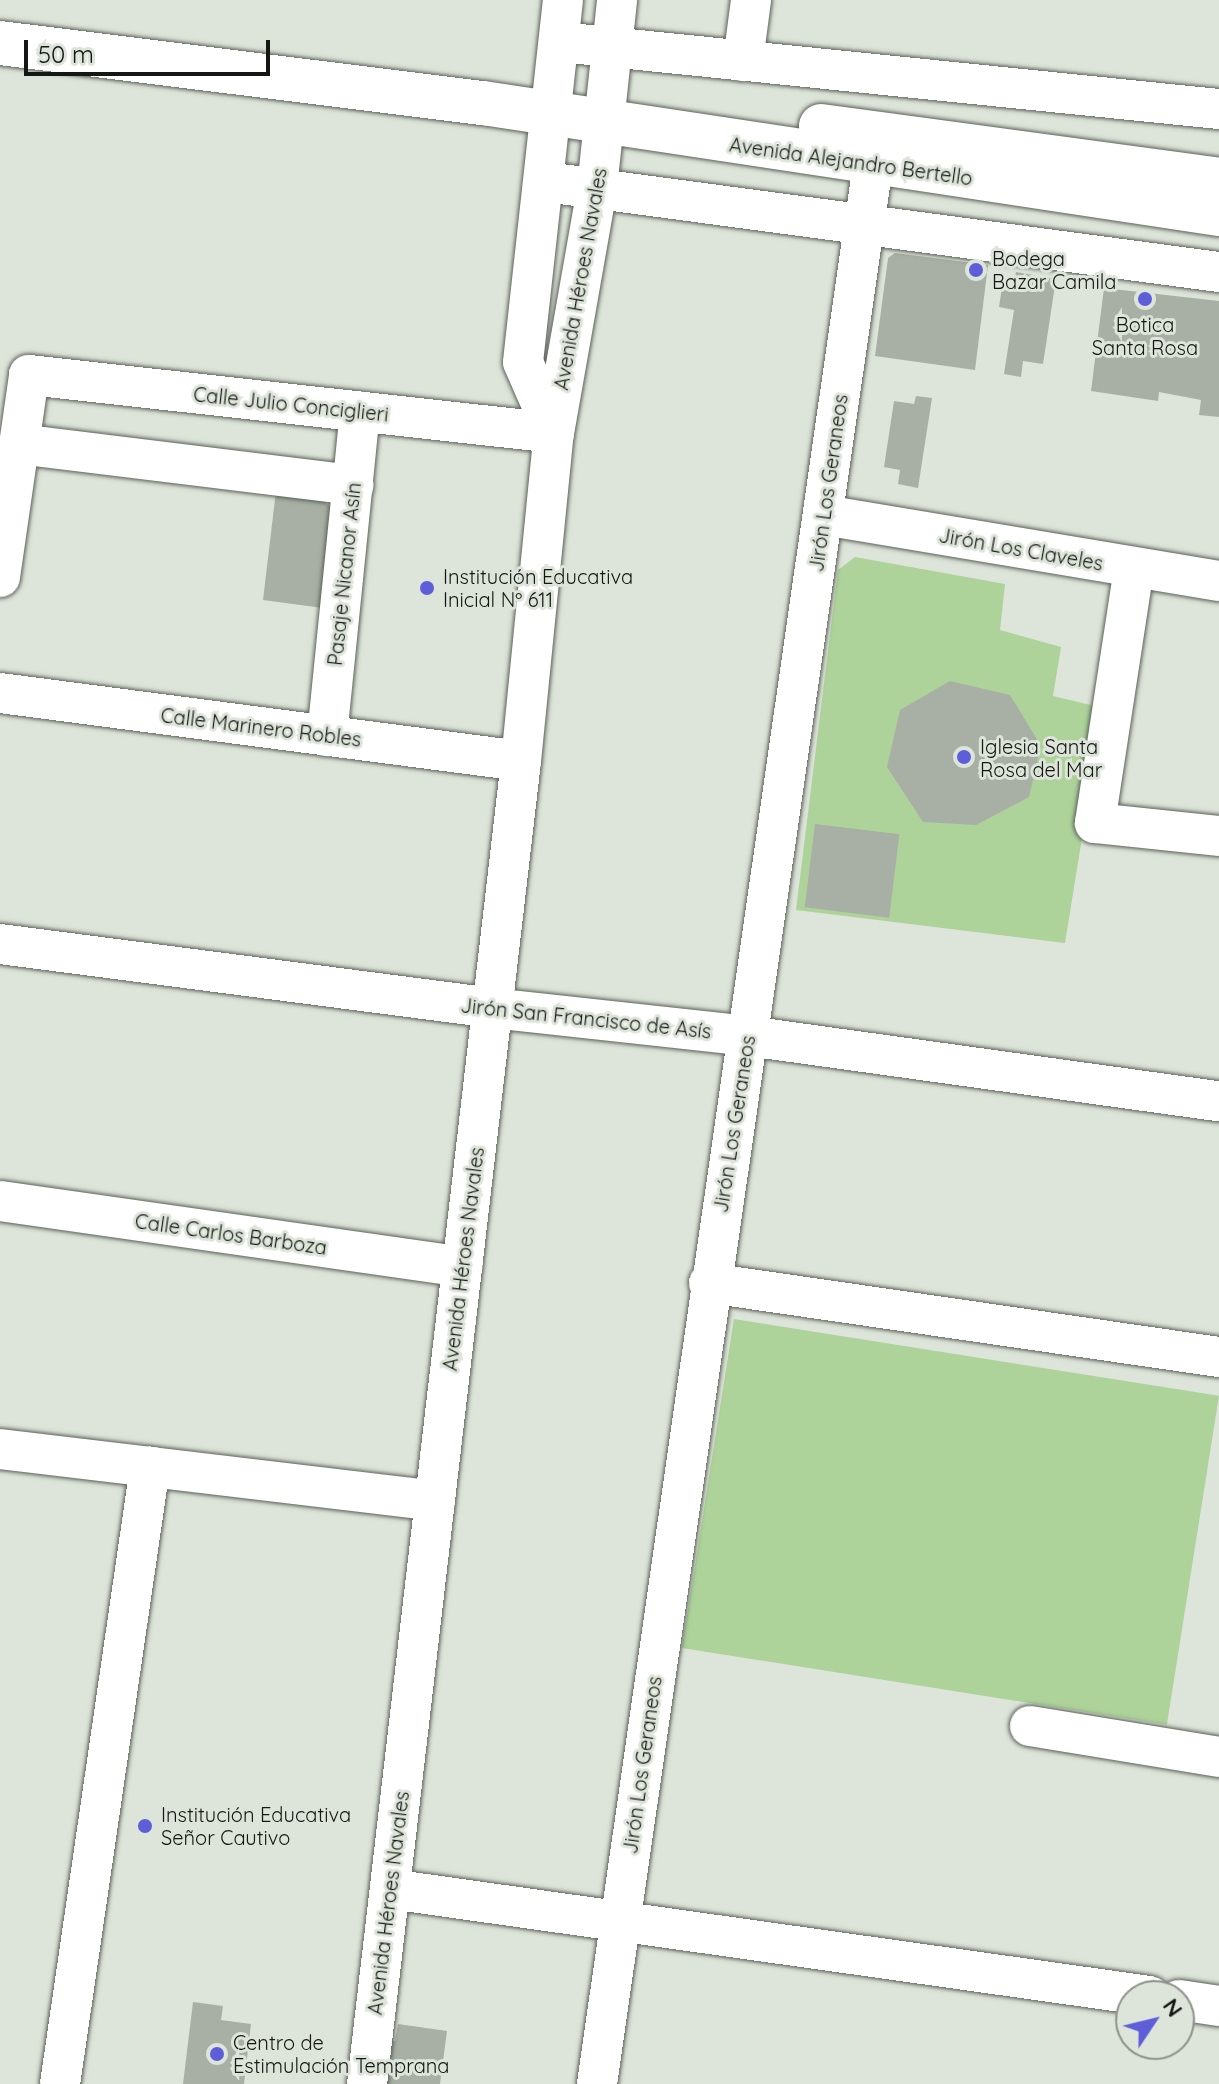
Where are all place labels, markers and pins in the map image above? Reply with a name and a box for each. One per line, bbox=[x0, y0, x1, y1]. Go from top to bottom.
place label: Bodega Bazar Camila bbox=[992, 246, 1116, 293]
marker: Bodega Bazar Camila bbox=[967, 261, 985, 279]
marker: Botica Santa Rosa bbox=[1136, 290, 1154, 308]
place label: Botica Santa Rosa bbox=[1092, 312, 1198, 359]
place label: Institución Educativa Inicial Nº 611 bbox=[443, 564, 633, 611]
marker: Institución Educativa Inicial Nº 611 bbox=[418, 579, 436, 597]
place label: Iglesia Santa Rosa del Mar bbox=[980, 734, 1102, 781]
marker: Iglesia Santa Rosa del Mar bbox=[955, 748, 973, 766]
place label: Institución Educativa Señor Cautivo bbox=[161, 1802, 351, 1849]
marker: Institución Educativa Señor Cautivo bbox=[136, 1817, 154, 1835]
place label: Centro de Estimulación Temprana bbox=[233, 2030, 449, 2077]
marker: Centro de Estimulación Temprana bbox=[208, 2045, 226, 2063]

